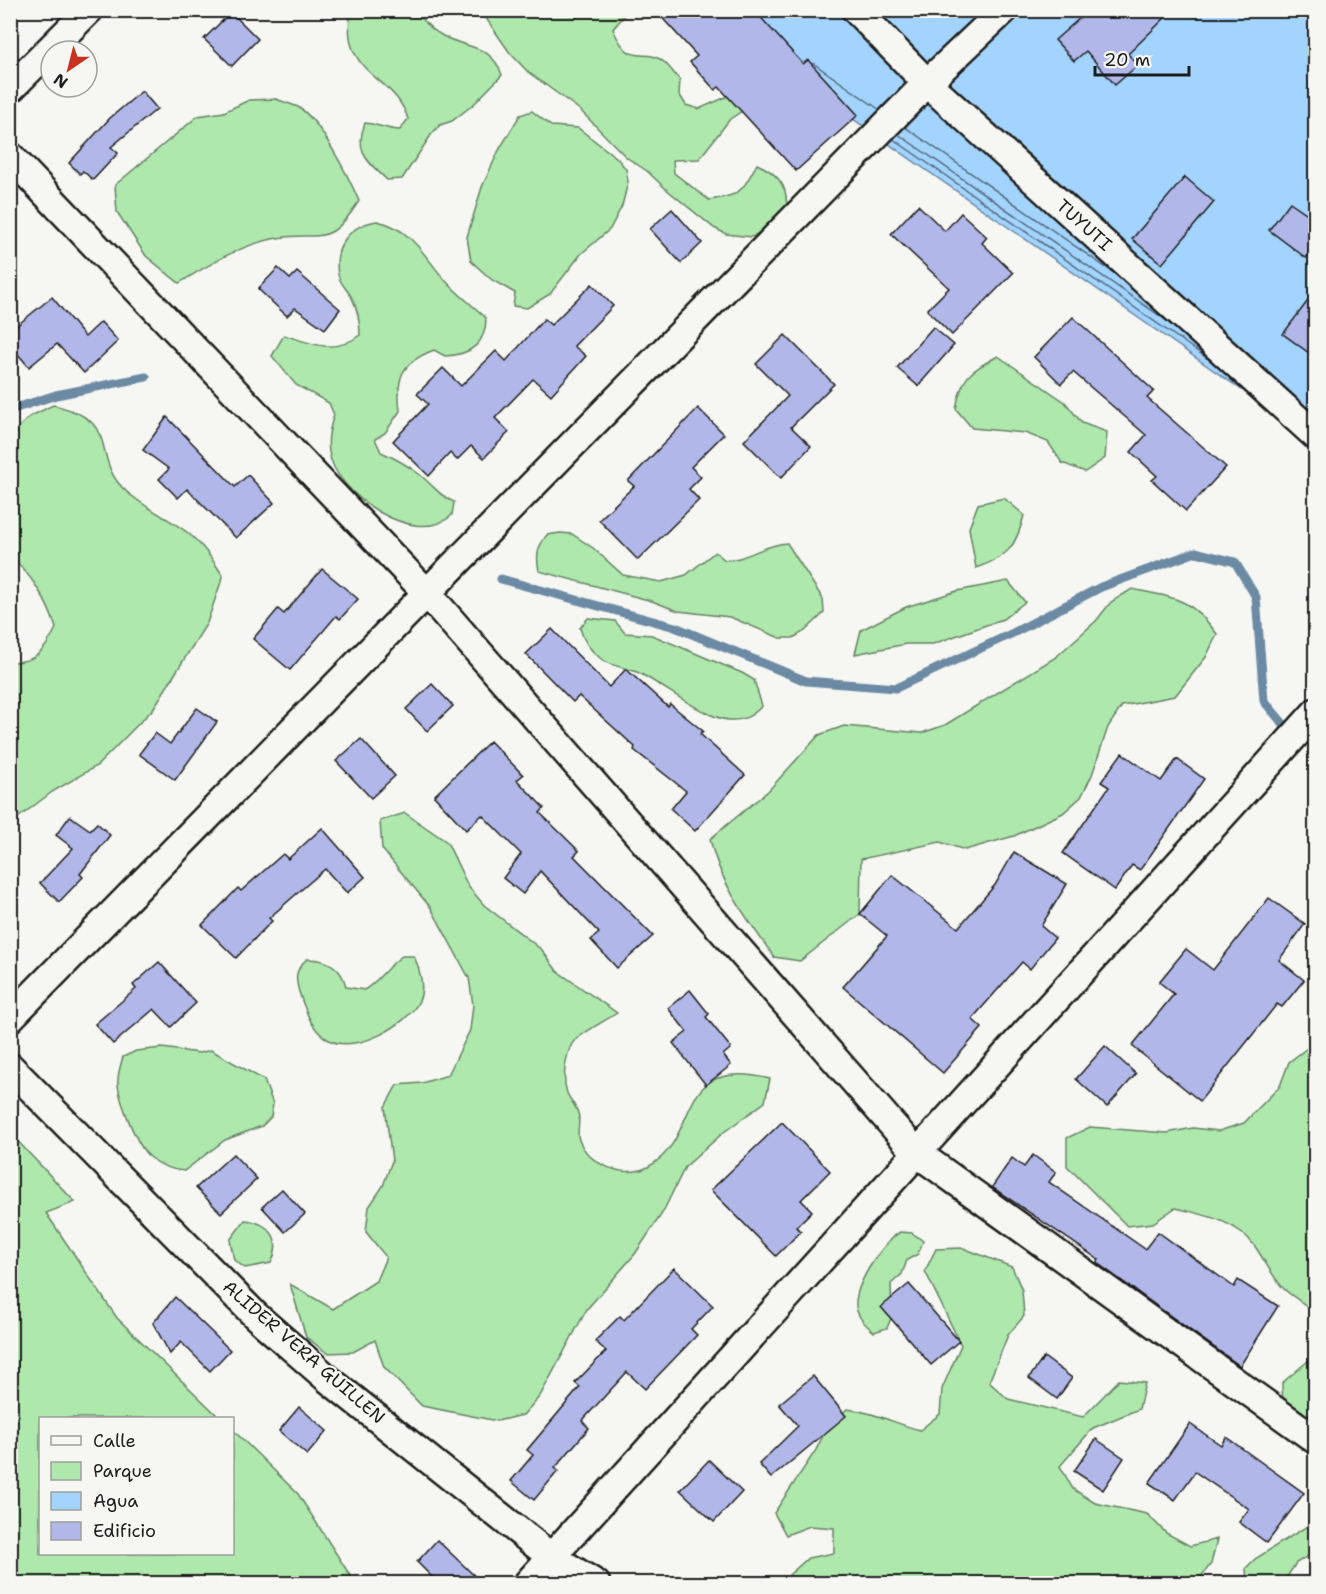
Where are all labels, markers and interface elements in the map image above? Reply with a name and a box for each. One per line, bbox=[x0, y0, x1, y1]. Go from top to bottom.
north arrow bbox=[39, 39, 99, 99]
scale bar bbox=[1095, 39, 1190, 77]
text: 20 m bbox=[1104, 48, 1150, 72]
text: N bbox=[49, 69, 72, 93]
street label: TUYUTI bbox=[1051, 194, 1117, 256]
street label: ALIDER VERA GUILLEN bbox=[218, 1275, 390, 1429]
legend bbox=[39, 1417, 234, 1555]
text: Calle bbox=[93, 1429, 136, 1453]
text: Parque bbox=[93, 1459, 152, 1483]
text: Agua bbox=[93, 1489, 138, 1513]
text: Edificio bbox=[93, 1519, 156, 1543]

